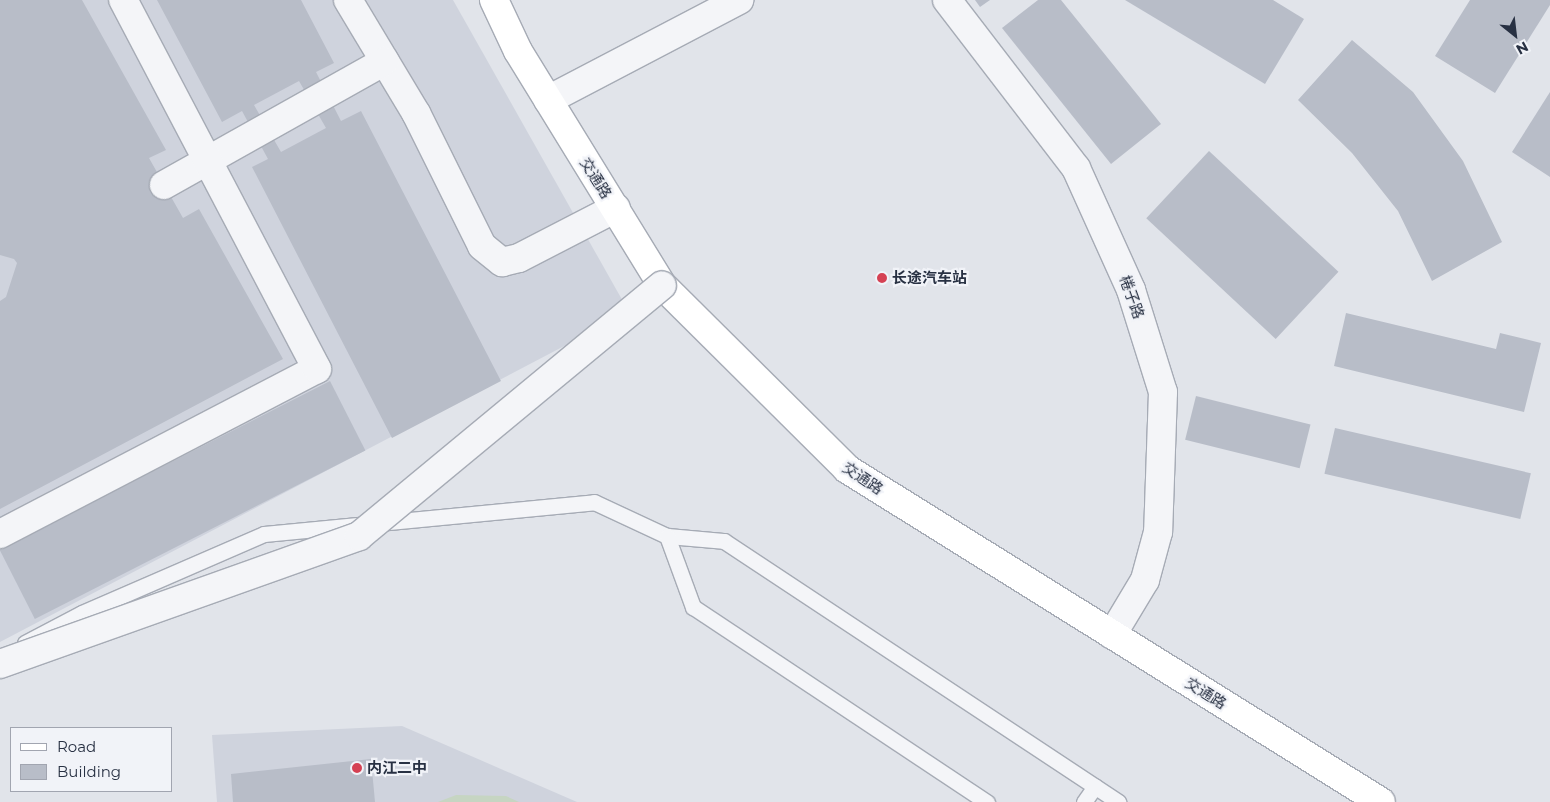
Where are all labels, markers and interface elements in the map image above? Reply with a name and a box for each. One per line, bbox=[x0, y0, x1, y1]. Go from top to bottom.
north arrow bbox=[1490, 10, 1540, 60]
text: N bbox=[1513, 38, 1532, 59]
street label: 交通路 bbox=[576, 154, 616, 202]
place label: 长途汽车站 bbox=[892, 269, 967, 287]
marker: 长途汽车站 bbox=[876, 272, 888, 284]
street label: 棬子路 bbox=[1116, 273, 1148, 321]
street label: 交通路 bbox=[839, 458, 887, 498]
street label: 交通路 bbox=[1182, 673, 1230, 713]
legend bbox=[10, 727, 172, 792]
text: Road bbox=[57, 737, 96, 756]
place label: 内江二中 bbox=[367, 759, 427, 777]
text: Building bbox=[57, 762, 121, 781]
marker: 内江二中 bbox=[351, 762, 363, 774]

